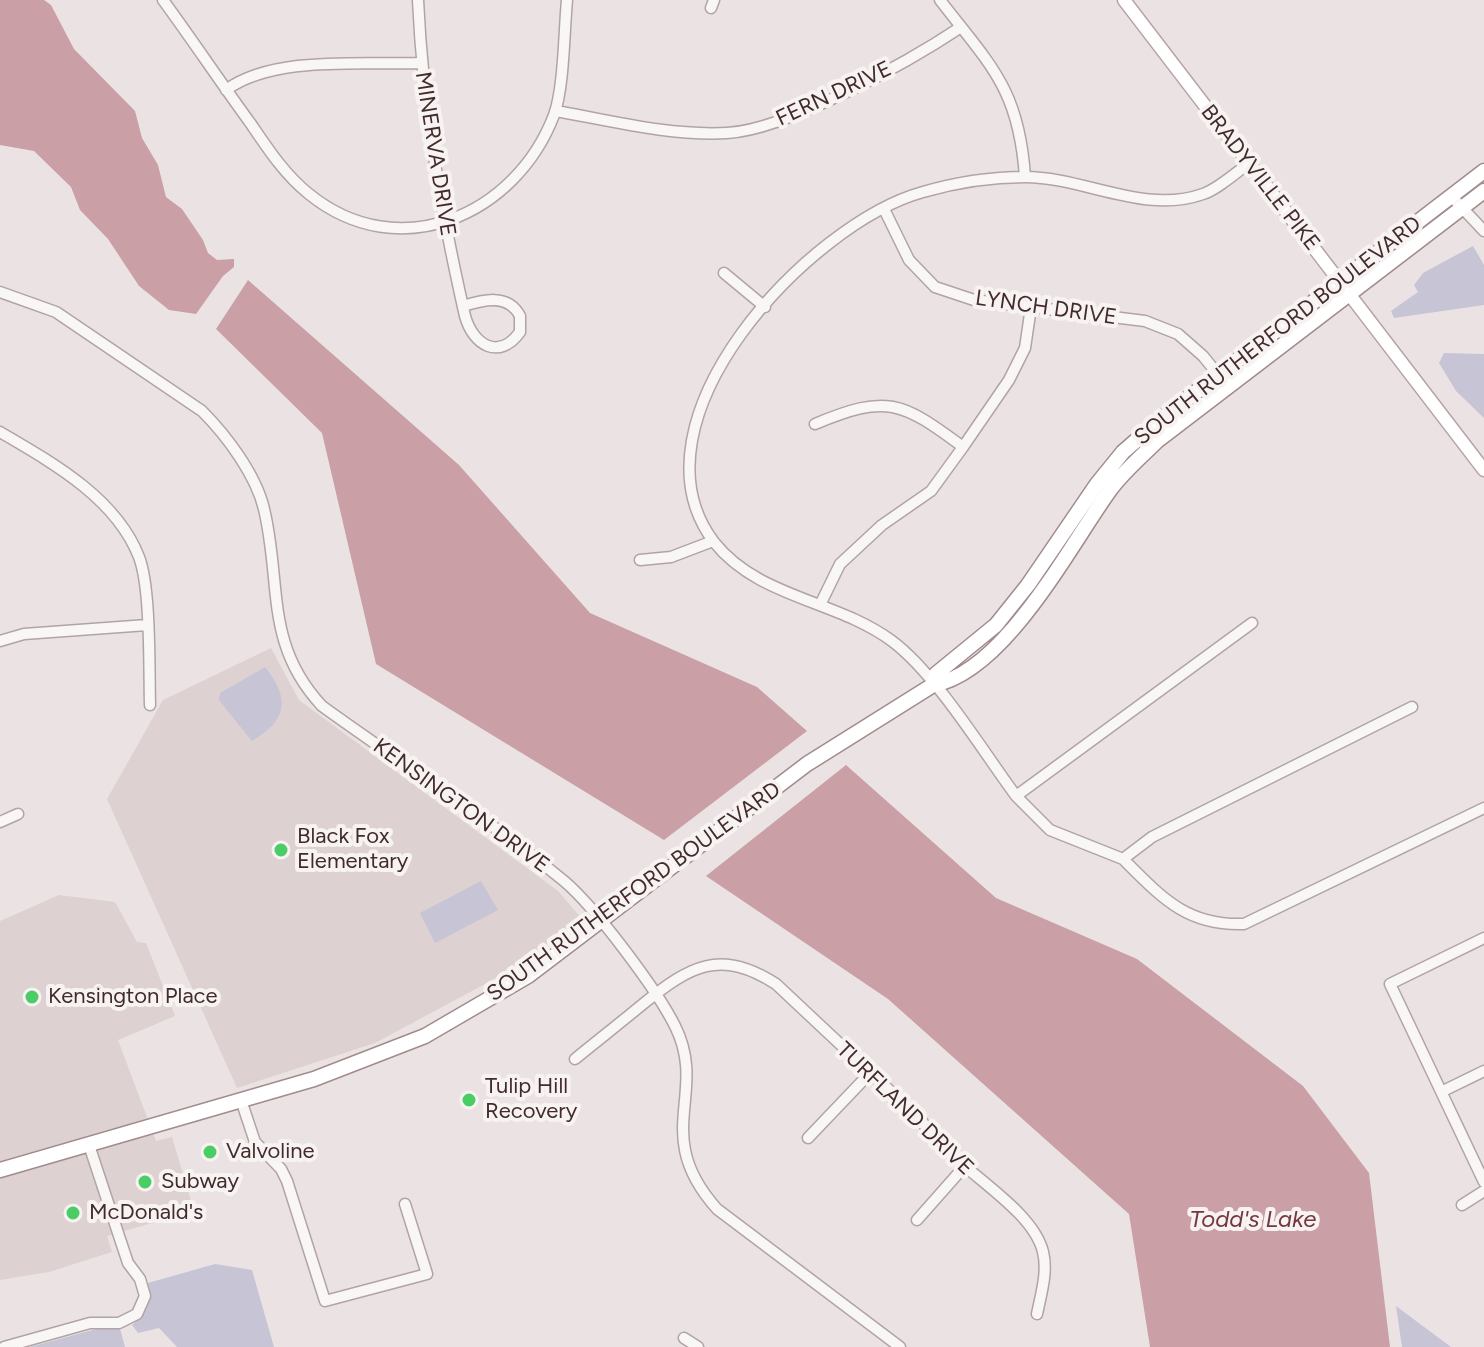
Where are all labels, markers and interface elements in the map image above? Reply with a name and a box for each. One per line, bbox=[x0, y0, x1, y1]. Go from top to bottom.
street label: FERN DRIVE bbox=[772, 56, 896, 132]
street label: MINERVA DRIVE bbox=[409, 70, 461, 238]
street label: BRADYVILLE PIKE bbox=[1195, 100, 1325, 256]
street label: SOUTH RUTHERFORD BOULEVARD bbox=[1129, 211, 1427, 451]
street label: LYNCH DRIVE bbox=[974, 285, 1118, 331]
street label: KENSINGTON DRIVE bbox=[368, 733, 554, 879]
street label: SOUTH RUTHERFORD BOULEVARD bbox=[482, 777, 786, 1007]
place label: Black Fox Elementary bbox=[297, 824, 408, 876]
marker: Black Fox Elementary bbox=[272, 841, 290, 859]
place label: Kensington Place bbox=[48, 984, 218, 1010]
marker: Kensington Place bbox=[23, 988, 41, 1006]
street label: TURFLAND DRIVE bbox=[831, 1037, 979, 1181]
place label: Tulip Hill Recovery bbox=[485, 1074, 577, 1126]
marker: Tulip Hill Recovery bbox=[460, 1091, 478, 1109]
place label: Valvoline bbox=[226, 1139, 315, 1165]
marker: Valvoline bbox=[201, 1143, 219, 1161]
place label: Subway bbox=[161, 1169, 239, 1195]
marker: Subway bbox=[136, 1173, 154, 1191]
place label: McDonald's bbox=[89, 1200, 203, 1226]
marker: McDonald's bbox=[64, 1204, 82, 1222]
water label: Todd's Lake bbox=[1190, 1206, 1316, 1234]

